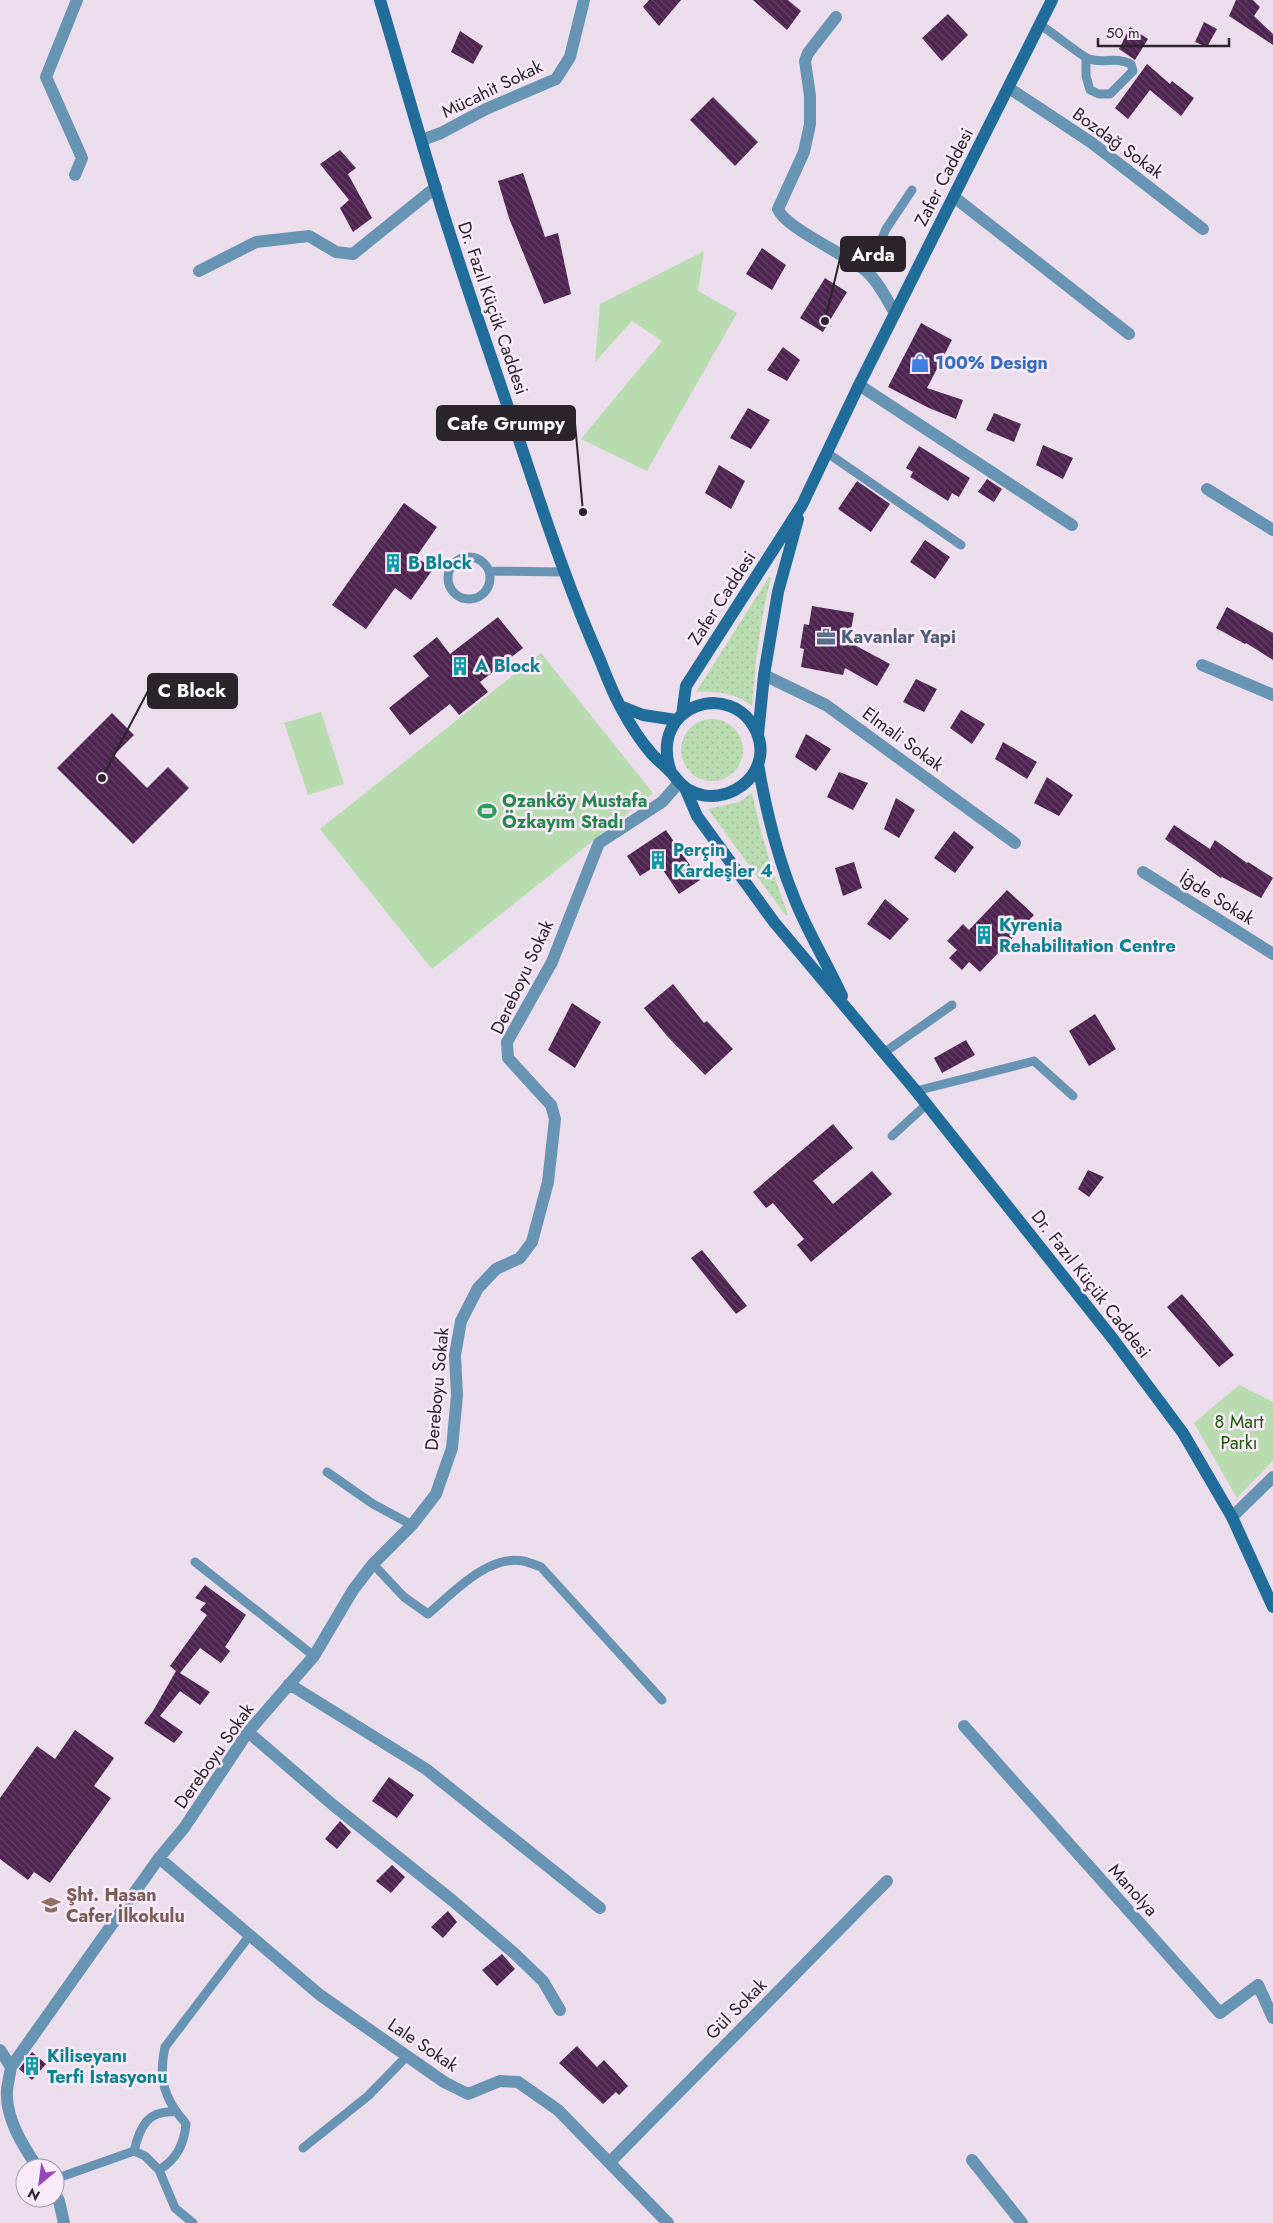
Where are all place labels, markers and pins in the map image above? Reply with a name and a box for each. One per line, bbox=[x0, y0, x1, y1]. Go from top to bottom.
callout: Arda bbox=[841, 237, 905, 271]
place label: 100% Design bbox=[935, 350, 1048, 376]
shop icon: 100% Design bbox=[909, 352, 931, 374]
callout: Cafe Grumpy bbox=[437, 406, 575, 440]
place label: B Block bbox=[408, 550, 473, 576]
building icon: B Block bbox=[382, 552, 404, 574]
place label: Kavanlar Yapi bbox=[841, 624, 956, 650]
office icon: Kavanlar Yapi bbox=[815, 626, 837, 648]
place label: A Block bbox=[474, 653, 541, 679]
building icon: A Block bbox=[449, 655, 471, 677]
callout: C Block bbox=[148, 674, 237, 708]
place label: Ozanköy Mustafa Özkayım Stadı bbox=[502, 788, 647, 835]
sports icon: Ozanköy Mustafa Özkayım Stadı bbox=[476, 800, 498, 822]
place label: Perçin Kardeşler 4 bbox=[673, 837, 773, 884]
building icon: Perçin Kardeşler 4 bbox=[647, 849, 669, 871]
place label: Kyrenia Rehabilitation Centre bbox=[999, 912, 1176, 959]
building icon: Kyrenia Rehabilitation Centre bbox=[973, 924, 995, 946]
place label: Şht. Hasan Cafer İlkokulu bbox=[66, 1882, 185, 1929]
school or university icon: Şht. Hasan Cafer İlkokulu bbox=[40, 1894, 62, 1916]
place label: Kiliseyanı Terfi İstasyonu bbox=[47, 2043, 168, 2090]
building icon: Kiliseyanı Terfi İstasyonu bbox=[21, 2055, 43, 2077]

